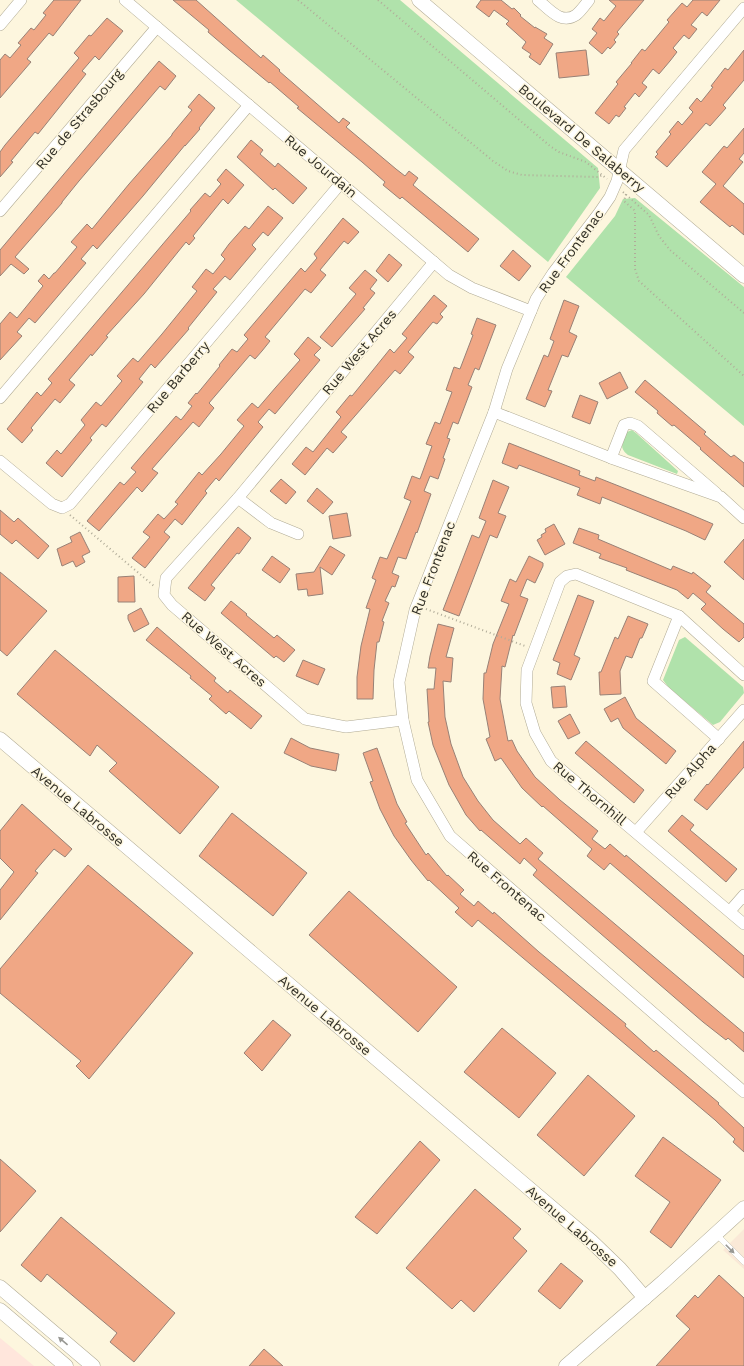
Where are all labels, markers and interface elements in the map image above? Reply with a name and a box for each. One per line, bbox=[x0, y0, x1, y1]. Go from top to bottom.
street label: Rue de Strasbourg bbox=[32, 65, 126, 173]
street label: Boulevard De Salaberry bbox=[516, 81, 649, 196]
street label: Rue Jourdain bbox=[281, 131, 361, 201]
street label: Rue Frontenac bbox=[535, 206, 607, 296]
street label: Rue West Acres bbox=[319, 306, 399, 398]
street label: Rue Barberry bbox=[143, 337, 213, 416]
street label: Rue Frontenac bbox=[408, 519, 458, 617]
street label: Rue West Acres bbox=[178, 608, 270, 690]
street label: Rue Alpha bbox=[661, 740, 719, 802]
street label: Rue Thornhill bbox=[550, 758, 630, 829]
street label: Avenue Labrosse bbox=[28, 763, 128, 849]
street label: Rue Frontenac bbox=[464, 847, 550, 925]
street label: Avenue Labrosse bbox=[275, 972, 375, 1058]
street label: Avenue Labrosse bbox=[523, 1182, 621, 1270]
one-way arrow bbox=[725, 1244, 735, 1254]
one-way arrow bbox=[58, 1336, 68, 1345]

